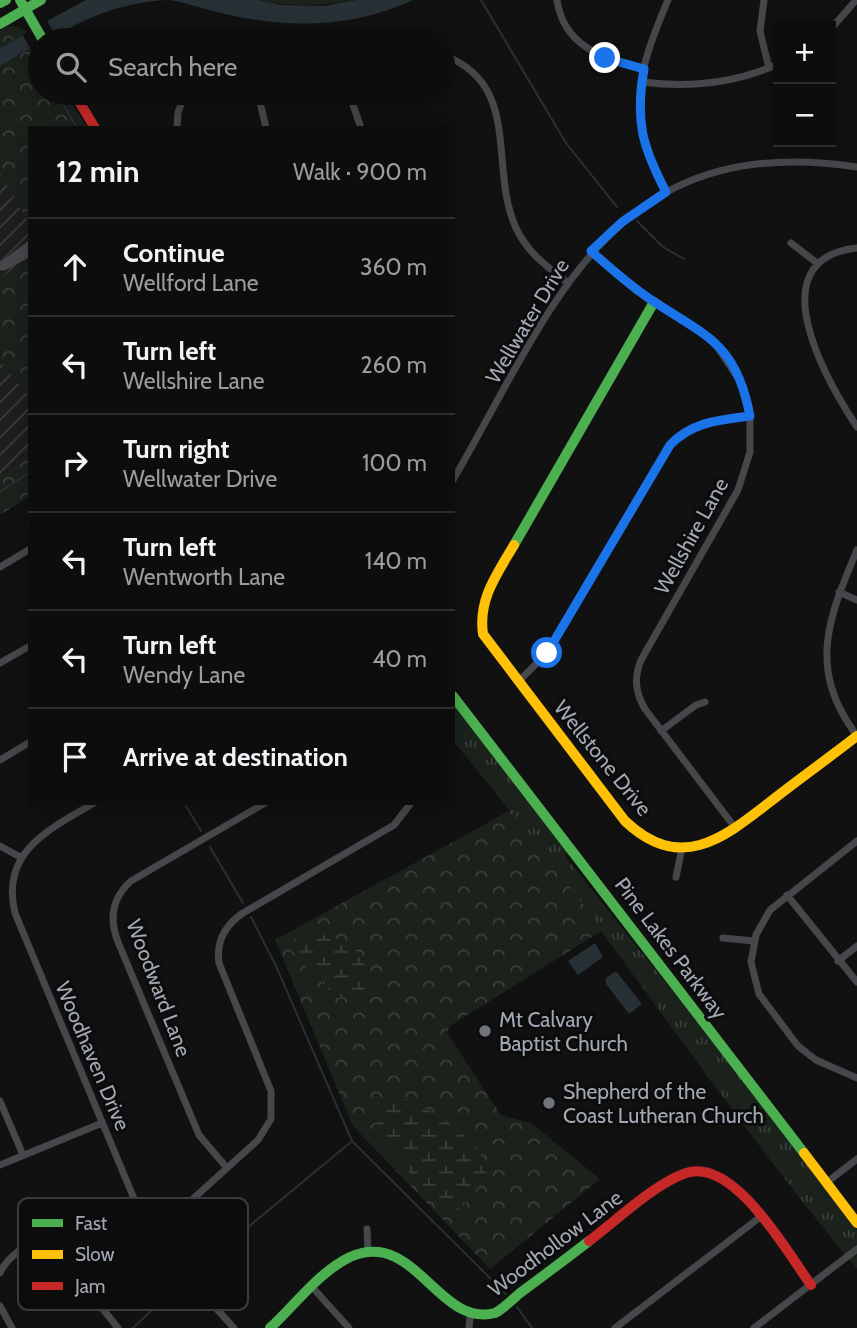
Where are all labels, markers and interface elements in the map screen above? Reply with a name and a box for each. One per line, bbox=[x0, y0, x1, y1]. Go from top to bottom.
map controls bbox=[773, 21, 836, 147]
button: + bbox=[773, 21, 836, 84]
search box bbox=[28, 28, 455, 105]
route end bbox=[589, 42, 620, 73]
icon: search bbox=[52, 48, 90, 86]
text: Search here bbox=[108, 51, 237, 83]
button: − bbox=[773, 84, 836, 147]
text: 12 min bbox=[56, 153, 140, 190]
text: Walk · 900 m bbox=[293, 158, 427, 186]
text: Continue bbox=[123, 237, 225, 269]
icon: ahead bbox=[56, 248, 94, 286]
text: 360 m bbox=[360, 253, 427, 281]
street label: Wellwater Drive bbox=[480, 254, 574, 388]
text: Wellford Lane bbox=[123, 269, 259, 297]
text: Turn left bbox=[123, 335, 216, 367]
icon: left bbox=[56, 346, 94, 384]
text: 260 m bbox=[360, 351, 427, 379]
text: Wellshire Lane bbox=[123, 367, 264, 395]
text: Turn right bbox=[123, 433, 229, 465]
icon: right bbox=[56, 444, 94, 482]
text: 100 m bbox=[362, 449, 427, 477]
text: Wellwater Drive bbox=[123, 465, 277, 493]
street label: Wellshire Lane bbox=[649, 473, 733, 599]
text: Turn left bbox=[123, 531, 216, 563]
icon: left bbox=[56, 542, 94, 580]
text: 140 m bbox=[365, 547, 427, 575]
text: Wentworth Lane bbox=[123, 563, 285, 591]
text: Turn left bbox=[123, 629, 216, 661]
route start bbox=[531, 637, 562, 668]
icon: left bbox=[56, 640, 94, 678]
text: 40 m bbox=[372, 645, 427, 673]
text: Wendy Lane bbox=[123, 661, 245, 689]
street label: Wellstone Drive bbox=[549, 695, 657, 821]
icon: arrive bbox=[56, 738, 94, 776]
text: Arrive at destination bbox=[123, 741, 348, 773]
street label: Pine Lakes Parkway bbox=[610, 872, 733, 1024]
street label: Woodward Lane bbox=[121, 916, 197, 1060]
street label: Woodhaven Drive bbox=[50, 978, 136, 1134]
place label: Mt Calvary Baptist Church bbox=[499, 1007, 628, 1056]
marker: Mt Calvary Baptist Church bbox=[477, 1023, 493, 1039]
place label: Shepherd of the Coast Lutheran Church bbox=[563, 1079, 764, 1128]
marker: Shepherd of the Coast Lutheran Church bbox=[541, 1095, 557, 1111]
street label: Woodhollow Lane bbox=[483, 1184, 627, 1301]
legend bbox=[18, 1198, 248, 1310]
text: Fast bbox=[75, 1212, 108, 1235]
text: Slow bbox=[75, 1243, 115, 1266]
text: Jam bbox=[74, 1275, 105, 1298]

